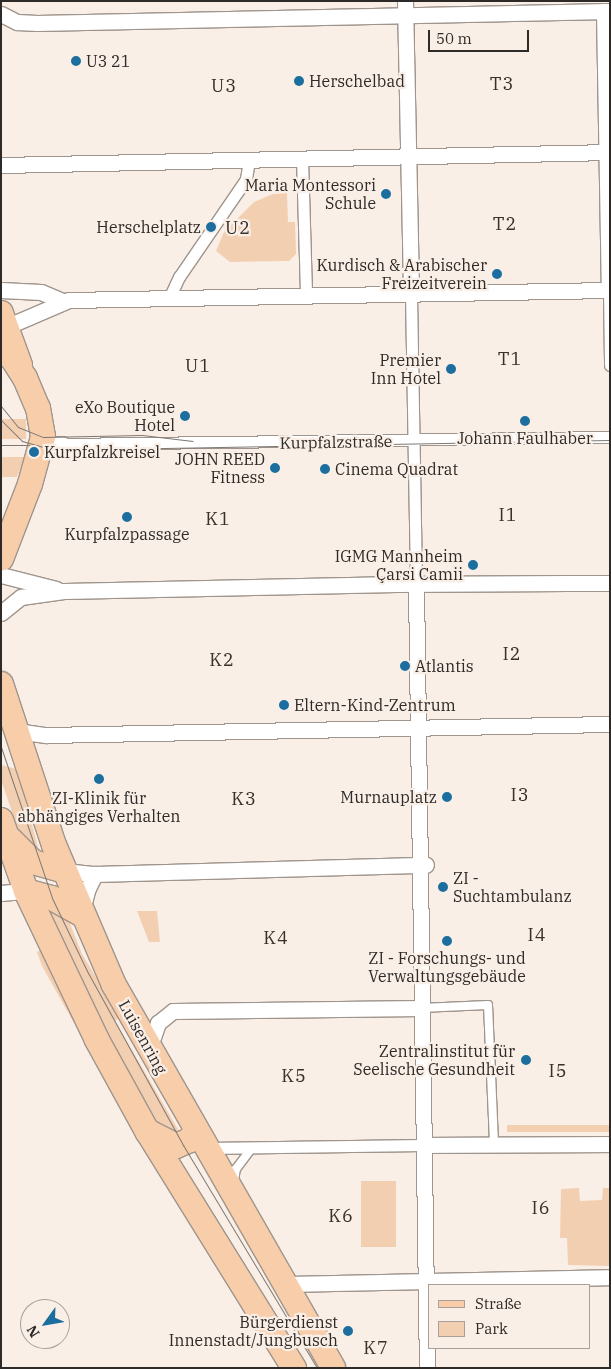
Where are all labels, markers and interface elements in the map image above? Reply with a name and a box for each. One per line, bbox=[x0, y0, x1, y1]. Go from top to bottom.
scale bar bbox=[431, 20, 532, 52]
text: 50 m bbox=[436, 29, 472, 48]
place label: U3 21 bbox=[86, 51, 130, 71]
marker: U3 21 bbox=[70, 55, 82, 67]
place label: Herschelbad bbox=[309, 71, 405, 91]
district label: T3 bbox=[489, 73, 515, 95]
district label: U3 bbox=[211, 75, 237, 97]
marker: Herschelbad bbox=[293, 75, 305, 87]
place label: Maria Montessori Schule bbox=[245, 175, 376, 213]
marker: Maria Montessori Schule bbox=[380, 188, 392, 200]
district label: T2 bbox=[492, 213, 518, 235]
place label: Herschelplatz bbox=[96, 217, 201, 237]
district label: U2 bbox=[225, 217, 251, 239]
marker: Herschelplatz bbox=[205, 221, 217, 233]
place label: Kurdisch & Arabischer Freizeitverein bbox=[317, 255, 487, 293]
marker: Kurdisch & Arabischer Freizeitverein bbox=[491, 268, 503, 280]
district label: T1 bbox=[497, 348, 523, 370]
place label: Premier Inn Hotel bbox=[371, 350, 441, 388]
district label: U1 bbox=[185, 355, 211, 377]
marker: Premier Inn Hotel bbox=[445, 363, 457, 375]
place label: eXo Boutique Hotel bbox=[75, 397, 175, 435]
marker: eXo Boutique Hotel bbox=[179, 410, 191, 422]
marker: Johann Faulhaber bbox=[519, 415, 531, 427]
place label: Johann Faulhaber bbox=[457, 428, 593, 448]
street label: Kurpfalzstraße bbox=[279, 431, 393, 453]
place label: Kurpfalzkreisel bbox=[44, 442, 160, 462]
marker: Kurpfalzkreisel bbox=[28, 446, 40, 458]
place label: JOHN REED Fitness bbox=[175, 449, 265, 487]
place label: Cinema Quadrat bbox=[335, 459, 458, 479]
marker: JOHN REED Fitness bbox=[269, 462, 281, 474]
marker: Cinema Quadrat bbox=[319, 463, 331, 475]
district label: I1 bbox=[498, 504, 518, 526]
district label: K1 bbox=[205, 508, 231, 530]
marker: Kurpfalzpassage bbox=[121, 511, 133, 523]
place label: Kurpfalzpassage bbox=[65, 524, 189, 544]
place label: IGMG Mannheim Çarsi Camii bbox=[335, 546, 463, 584]
marker: IGMG Mannheim Çarsi Camii bbox=[467, 559, 479, 571]
district label: I2 bbox=[502, 643, 522, 665]
district label: K2 bbox=[209, 649, 235, 671]
place label: Atlantis bbox=[415, 656, 474, 676]
marker: Atlantis bbox=[399, 660, 411, 672]
place label: Eltern-Kind-Zentrum bbox=[294, 695, 456, 715]
marker: Eltern-Kind-Zentrum bbox=[278, 699, 290, 711]
marker: ZI-Klinik für abhängiges Verhalten bbox=[92, 772, 106, 786]
district label: I3 bbox=[510, 784, 530, 806]
place label: Murnauplatz bbox=[340, 787, 437, 807]
place label: ZI-Klinik für abhängiges Verhalten bbox=[18, 788, 180, 826]
district label: K3 bbox=[231, 788, 257, 810]
marker: Murnauplatz bbox=[441, 791, 453, 803]
place label: ZI - Suchtambulanz bbox=[453, 868, 572, 906]
marker: ZI - Suchtambulanz bbox=[437, 881, 449, 893]
district label: I4 bbox=[527, 924, 547, 946]
district label: K4 bbox=[263, 927, 289, 949]
marker: ZI - Forschungs- und Verwaltungsgebäude bbox=[441, 935, 453, 947]
place label: ZI - Forschungs- und Verwaltungsgebäude bbox=[368, 948, 526, 986]
street label: Luisenring bbox=[115, 997, 171, 1077]
place label: Zentralinstitut für Seelische Gesundheit bbox=[353, 1041, 515, 1079]
marker: Zentralinstitut für Seelische Gesundheit bbox=[519, 1053, 533, 1067]
district label: I5 bbox=[548, 1060, 568, 1082]
district label: K5 bbox=[281, 1065, 307, 1087]
district label: I6 bbox=[531, 1197, 551, 1219]
district label: K6 bbox=[328, 1205, 354, 1227]
legend bbox=[428, 1284, 591, 1349]
text: Straße bbox=[475, 1294, 522, 1313]
north arrow bbox=[20, 1299, 70, 1349]
place label: Bürgerdienst Innenstadt/Jungbusch bbox=[169, 1312, 338, 1350]
text: Park bbox=[475, 1319, 508, 1338]
text: N bbox=[23, 1322, 44, 1341]
marker: Bürgerdienst Innenstadt/Jungbusch bbox=[342, 1325, 354, 1337]
district label: K7 bbox=[363, 1337, 389, 1359]

